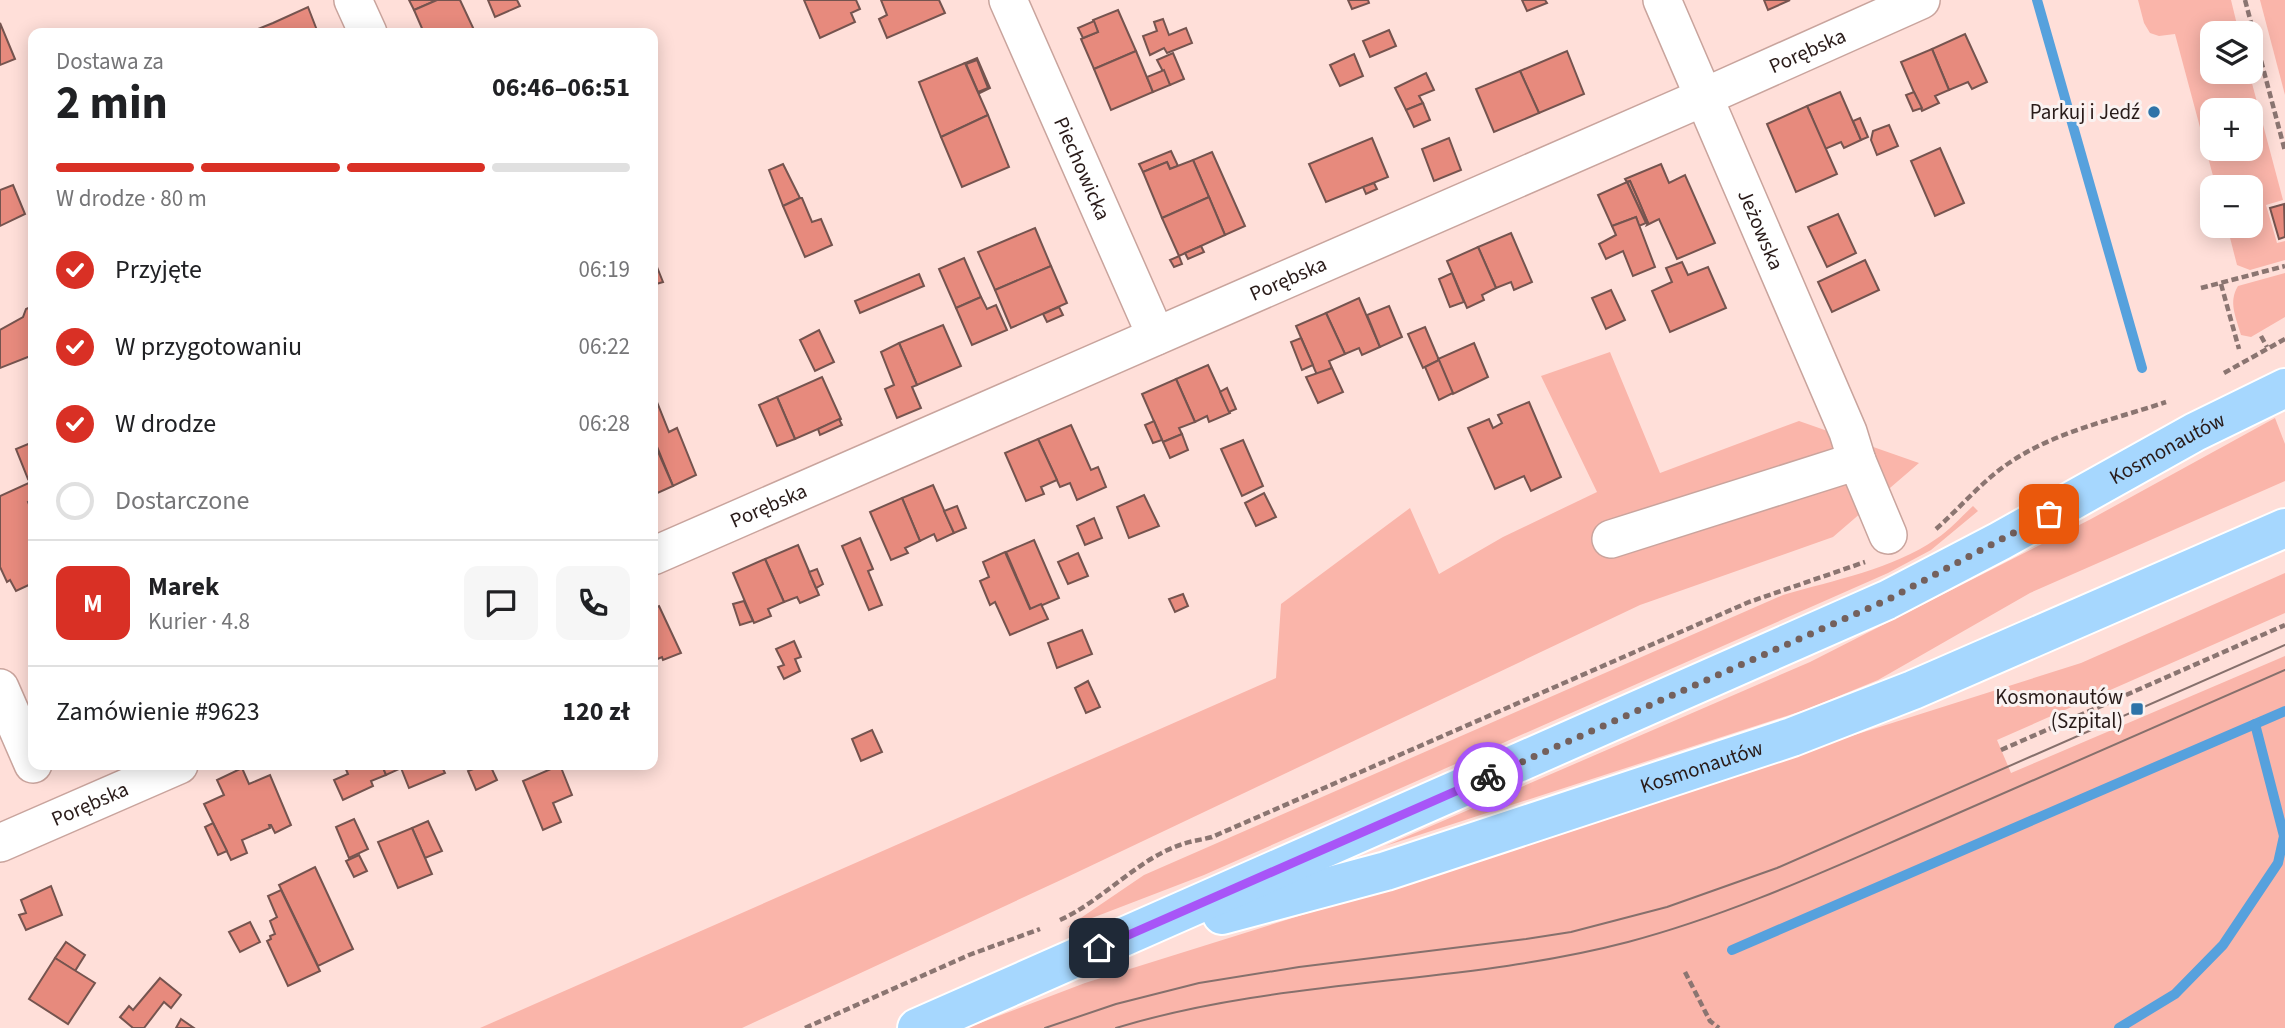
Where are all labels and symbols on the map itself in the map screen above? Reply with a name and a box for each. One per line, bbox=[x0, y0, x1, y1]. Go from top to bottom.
street label: Porębska bbox=[1764, 21, 1851, 81]
place label: Parkuj i Jedź bbox=[2030, 97, 2140, 127]
marker: Parkuj i Jedź bbox=[2146, 104, 2162, 120]
street label: Piechowicka bbox=[1046, 112, 1118, 225]
street label: Jeżowska bbox=[1730, 185, 1791, 275]
street label: Porębska bbox=[1245, 249, 1331, 309]
street label: Kosmonautów bbox=[2104, 405, 2230, 492]
street label: Porębska bbox=[725, 476, 812, 536]
pin bbox=[2019, 484, 2079, 544]
place label: Kosmonautów (Szpital) bbox=[1995, 682, 2123, 736]
marker: Kosmonautów (Szpital) bbox=[2129, 701, 2145, 717]
street label: Kosmonautów bbox=[1636, 733, 1767, 801]
courier bbox=[1453, 742, 1523, 812]
street label: Porębska bbox=[47, 774, 133, 834]
pin bbox=[1069, 918, 1129, 978]

